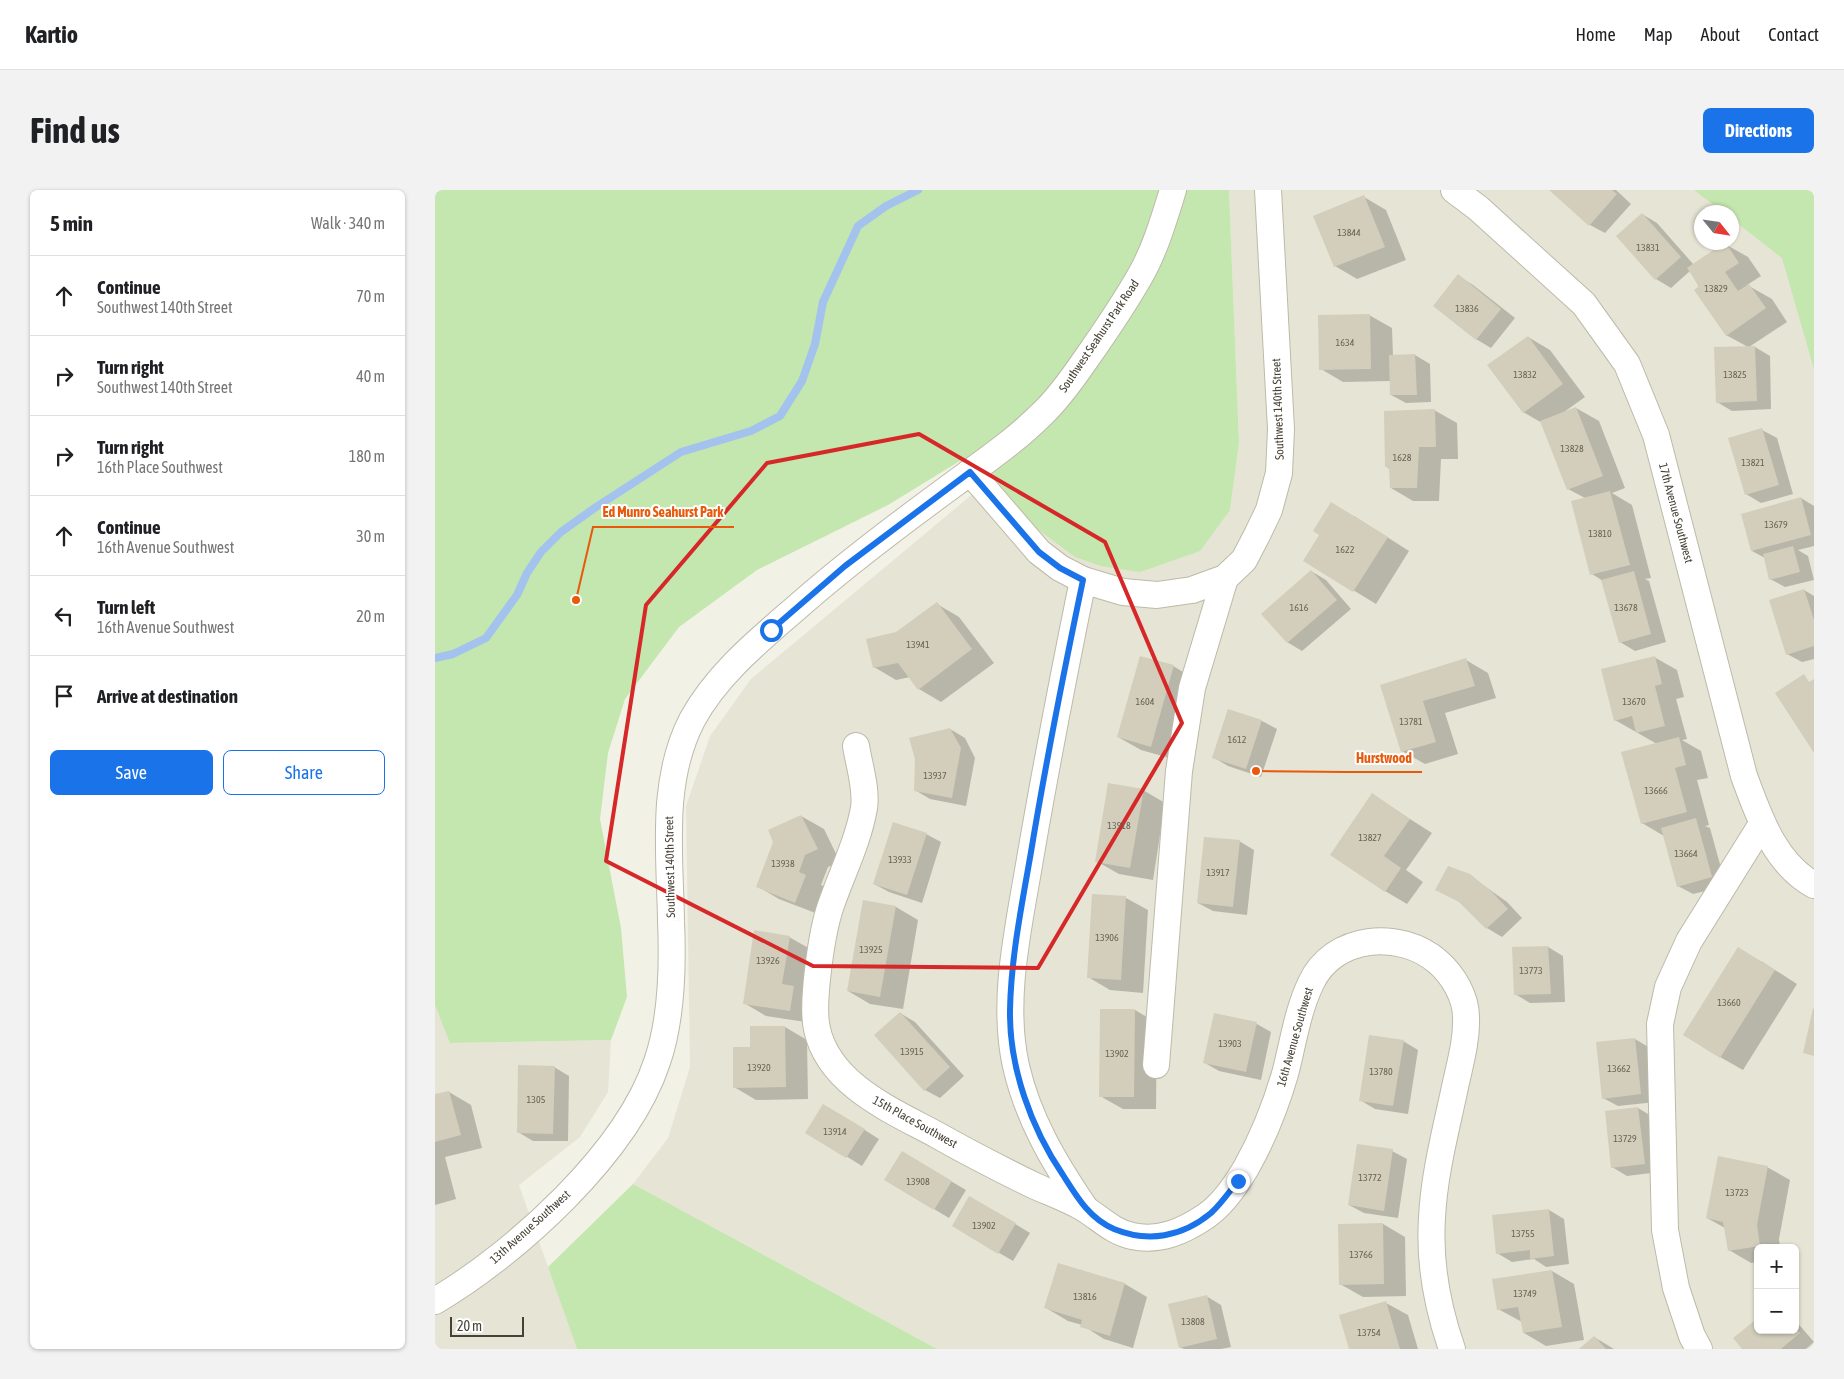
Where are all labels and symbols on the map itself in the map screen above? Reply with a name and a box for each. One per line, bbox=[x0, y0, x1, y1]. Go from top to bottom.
north arrow bbox=[1694, 205, 1739, 250]
house number: 13844 bbox=[1337, 227, 1361, 238]
house number: 13831 bbox=[1636, 242, 1660, 253]
street label: Southwest Seahurst Park Road bbox=[1056, 277, 1142, 395]
house number: 13829 bbox=[1704, 283, 1728, 294]
house number: 13836 bbox=[1455, 303, 1479, 314]
house number: 1634 bbox=[1336, 337, 1355, 348]
street label: Southwest 140th Street bbox=[1269, 357, 1287, 460]
house number: 13832 bbox=[1513, 369, 1537, 380]
house number: 13825 bbox=[1723, 369, 1747, 380]
house number: 13828 bbox=[1560, 443, 1584, 454]
house number: 1628 bbox=[1393, 452, 1412, 463]
house number: 13821 bbox=[1741, 457, 1765, 468]
street label: 17th Avenue Southwest bbox=[1656, 461, 1696, 565]
callout: Ed Munro Seahurst Park bbox=[593, 498, 734, 527]
text: Ed Munro Seahurst Park bbox=[603, 504, 724, 520]
house number: 13679 bbox=[1764, 519, 1788, 530]
house number: 13810 bbox=[1588, 528, 1612, 539]
house number: 1622 bbox=[1336, 544, 1355, 555]
house number: 1616 bbox=[1290, 602, 1309, 613]
house number: 13678 bbox=[1614, 602, 1638, 613]
route start bbox=[760, 619, 783, 642]
house number: 13941 bbox=[906, 639, 930, 650]
house number: 1604 bbox=[1136, 696, 1155, 707]
house number: 13670 bbox=[1622, 696, 1646, 707]
house number: 13781 bbox=[1399, 716, 1423, 727]
house number: 1612 bbox=[1228, 734, 1247, 745]
callout: Hurstwood bbox=[1346, 743, 1422, 772]
text: Hurstwood bbox=[1356, 750, 1412, 766]
house number: 13937 bbox=[923, 770, 947, 781]
house number: 13666 bbox=[1644, 785, 1668, 796]
street label: Southwest 140th Street bbox=[662, 815, 678, 918]
house number: 13918 bbox=[1107, 820, 1131, 831]
house number: 13827 bbox=[1358, 832, 1382, 843]
house number: 13664 bbox=[1674, 848, 1698, 859]
house number: 13933 bbox=[888, 854, 912, 865]
house number: 13938 bbox=[771, 858, 795, 869]
house number: 13917 bbox=[1206, 867, 1230, 878]
house number: 13906 bbox=[1095, 932, 1119, 943]
house number: 13925 bbox=[859, 944, 883, 955]
house number: 13926 bbox=[756, 955, 780, 966]
house number: 13773 bbox=[1519, 965, 1543, 976]
street label: 16th Avenue Southwest bbox=[1274, 985, 1316, 1088]
house number: 13660 bbox=[1717, 997, 1741, 1008]
house number: 13903 bbox=[1218, 1038, 1242, 1049]
house number: 13915 bbox=[900, 1046, 924, 1057]
house number: 13902 bbox=[1105, 1048, 1129, 1059]
house number: 13920 bbox=[747, 1062, 771, 1073]
house number: 13662 bbox=[1607, 1063, 1631, 1074]
house number: 13780 bbox=[1369, 1066, 1393, 1077]
street label: 15th Place Southwest bbox=[870, 1093, 960, 1151]
house number: 1305 bbox=[527, 1094, 546, 1105]
house number: 13914 bbox=[823, 1126, 847, 1137]
house number: 13729 bbox=[1613, 1133, 1637, 1144]
route end bbox=[1227, 1170, 1250, 1193]
house number: 13772 bbox=[1358, 1172, 1382, 1183]
house number: 13908 bbox=[906, 1176, 930, 1187]
street label: 13th Avenue Southwest bbox=[487, 1187, 573, 1267]
house number: 13723 bbox=[1725, 1187, 1749, 1198]
house number: 13902 bbox=[972, 1220, 996, 1231]
house number: 13755 bbox=[1511, 1228, 1535, 1239]
house number: 13766 bbox=[1349, 1249, 1373, 1260]
house number: 13749 bbox=[1513, 1288, 1537, 1299]
house number: 13816 bbox=[1073, 1291, 1097, 1302]
scale bar bbox=[450, 1314, 524, 1337]
house number: 13808 bbox=[1181, 1316, 1205, 1327]
house number: 13754 bbox=[1357, 1327, 1381, 1338]

